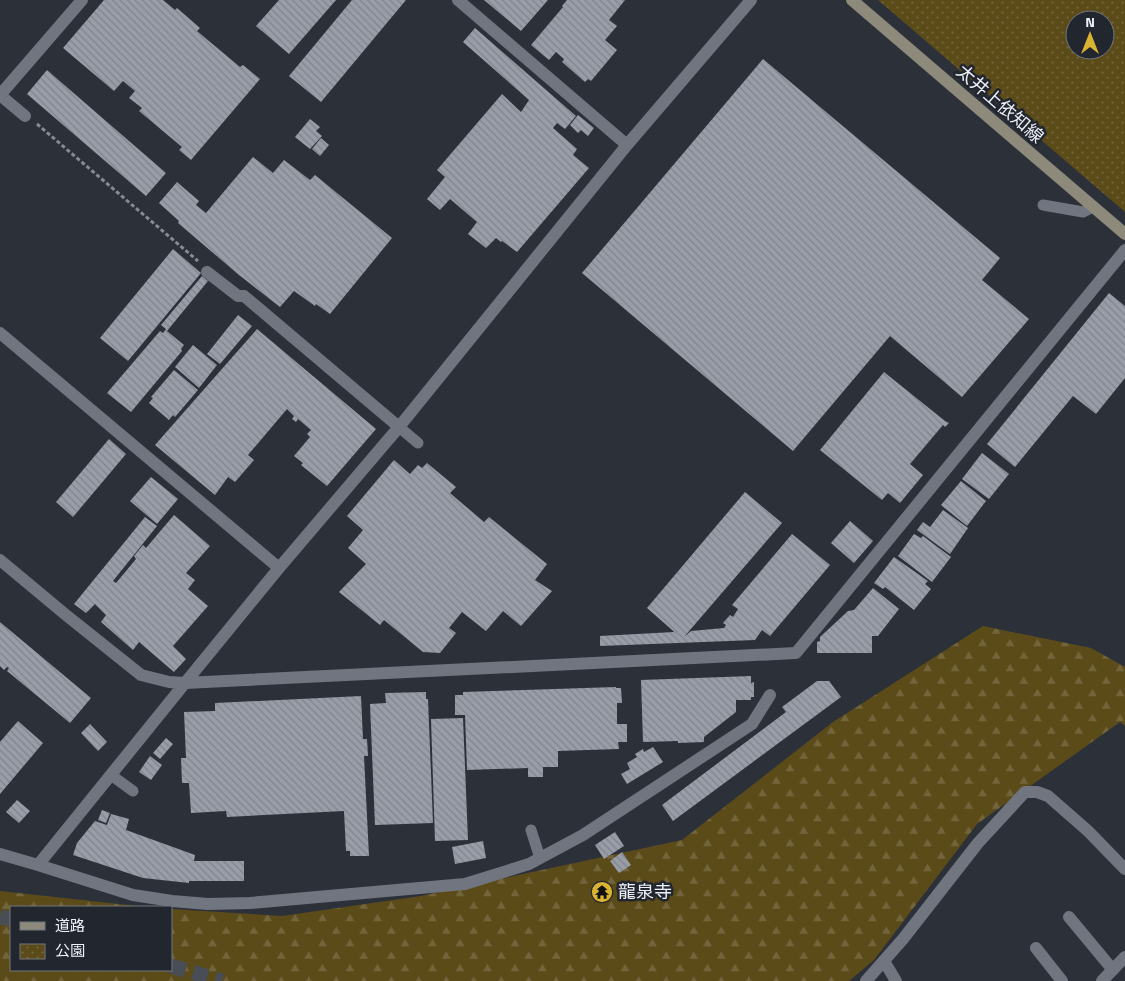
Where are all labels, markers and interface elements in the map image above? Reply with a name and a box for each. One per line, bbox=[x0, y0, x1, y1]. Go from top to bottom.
north arrow bbox=[1065, 10, 1115, 60]
text: N bbox=[1085, 11, 1095, 32]
street label: 太井上依知線 bbox=[951, 58, 1050, 149]
place label: 龍泉寺 bbox=[618, 878, 672, 905]
temple icon: 龍泉寺 bbox=[590, 880, 614, 904]
legend bbox=[10, 906, 172, 971]
text: 道路 bbox=[55, 914, 85, 937]
text: 公園 bbox=[55, 939, 85, 962]

